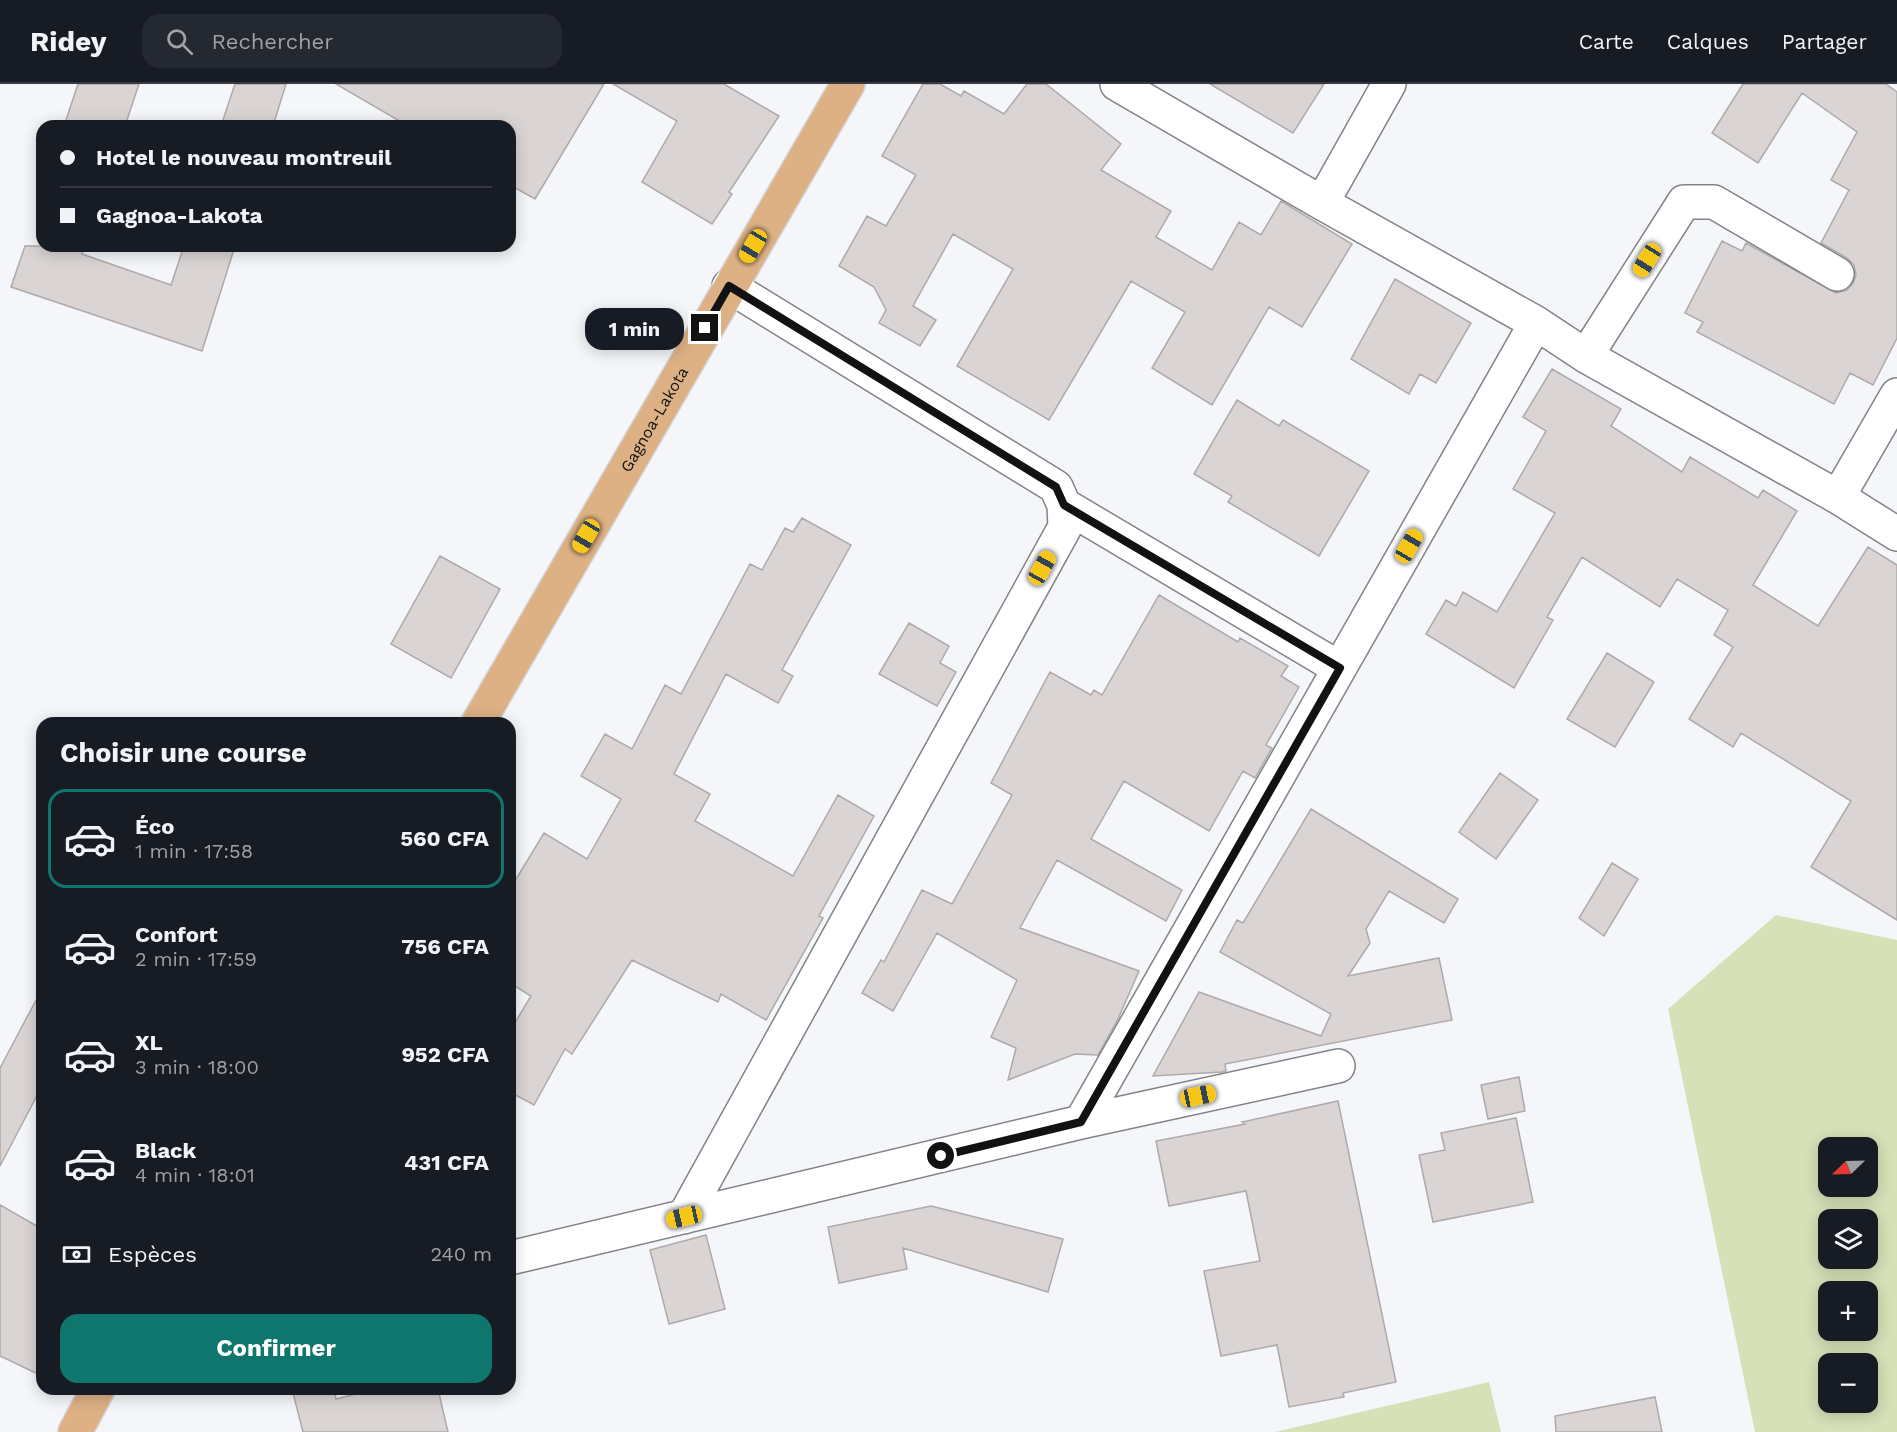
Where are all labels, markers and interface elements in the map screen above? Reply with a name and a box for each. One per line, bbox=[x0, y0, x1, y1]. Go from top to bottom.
search box bbox=[142, 14, 562, 68]
text: Ridey bbox=[30, 25, 106, 58]
icon: search bbox=[163, 25, 196, 58]
text: Rechercher bbox=[211, 29, 333, 54]
text: Carte bbox=[1579, 29, 1634, 54]
text: Calques bbox=[1667, 29, 1749, 54]
text: Partager bbox=[1782, 29, 1867, 54]
text: Hotel le nouveau montreuil bbox=[96, 145, 391, 170]
text: Gagnoa-Lakota bbox=[96, 203, 263, 228]
car bbox=[736, 226, 770, 266]
car bbox=[1630, 240, 1664, 280]
callout: 1 min bbox=[585, 307, 684, 349]
route end bbox=[691, 314, 718, 341]
text: 1 min bbox=[609, 317, 660, 341]
street label: Gagnoa-Lakota bbox=[616, 363, 692, 475]
car bbox=[569, 516, 603, 556]
car bbox=[1392, 526, 1426, 566]
car bbox=[1025, 548, 1059, 588]
text: Choisir une course bbox=[60, 737, 307, 769]
icon: car bbox=[63, 812, 117, 866]
text: Éco bbox=[135, 814, 174, 839]
text: 560 CFA bbox=[400, 826, 489, 851]
text: 1 min · 17:58 bbox=[135, 839, 253, 863]
icon: car bbox=[63, 920, 117, 974]
text: Confort bbox=[135, 922, 218, 947]
text: 756 CFA bbox=[401, 934, 489, 959]
text: 2 min · 17:59 bbox=[135, 947, 257, 971]
icon: car bbox=[63, 1028, 117, 1082]
text: XL bbox=[135, 1030, 163, 1055]
text: 952 CFA bbox=[401, 1042, 489, 1067]
text: 3 min · 18:00 bbox=[135, 1055, 259, 1079]
car bbox=[1179, 1083, 1217, 1109]
icon: car bbox=[63, 1136, 117, 1190]
north arrow bbox=[1818, 1137, 1878, 1197]
map controls bbox=[1818, 1137, 1878, 1413]
text: Black bbox=[135, 1138, 196, 1163]
route start bbox=[927, 1142, 954, 1169]
text: 431 CFA bbox=[404, 1150, 489, 1175]
text: 4 min · 18:01 bbox=[135, 1163, 255, 1187]
car bbox=[664, 1204, 704, 1230]
button: layers bbox=[1818, 1209, 1878, 1269]
icon: cash bbox=[60, 1238, 93, 1271]
text: Espèces bbox=[108, 1242, 197, 1267]
text: 240 m bbox=[430, 1242, 492, 1266]
button: + bbox=[1818, 1281, 1878, 1341]
button: Confirmer bbox=[60, 1314, 492, 1383]
button: − bbox=[1818, 1353, 1878, 1413]

